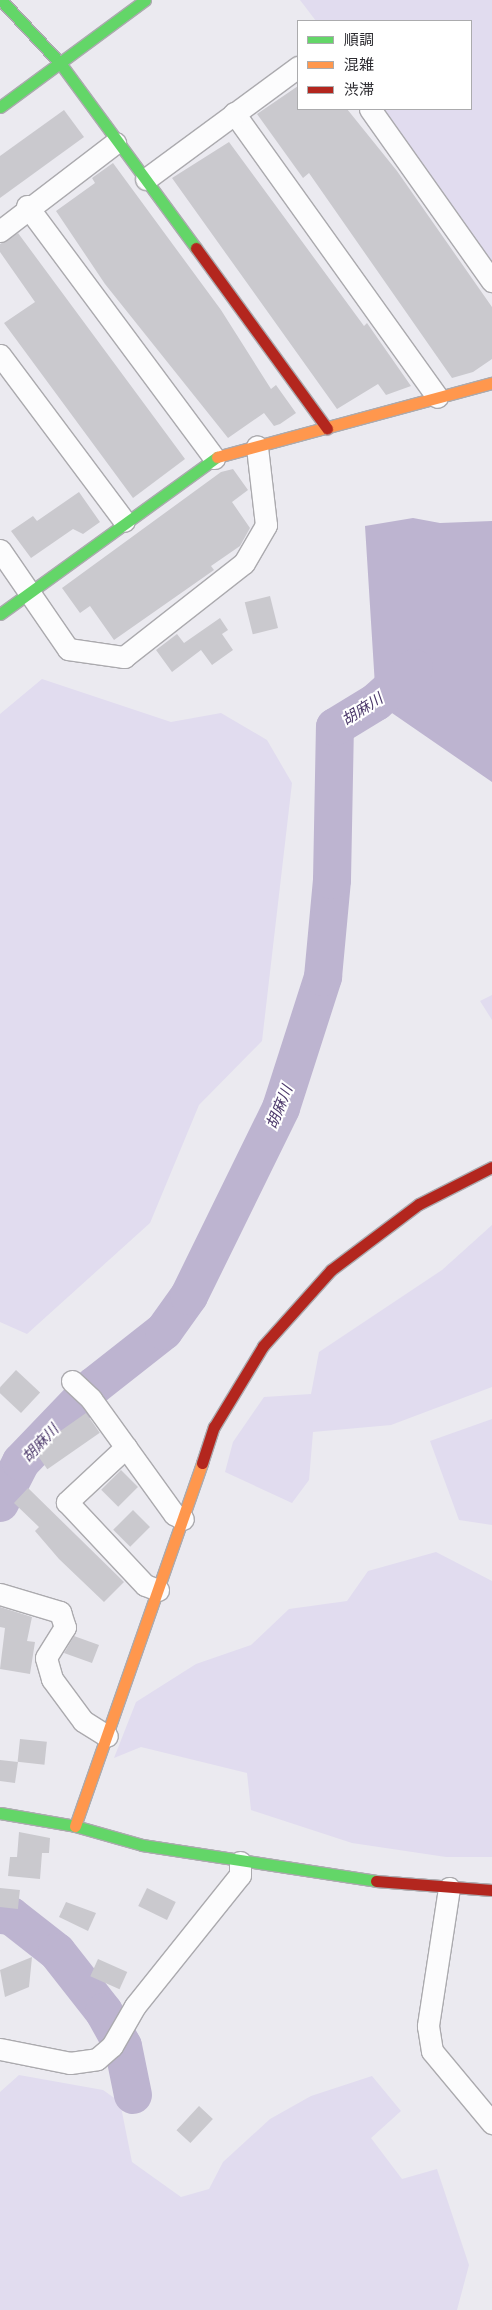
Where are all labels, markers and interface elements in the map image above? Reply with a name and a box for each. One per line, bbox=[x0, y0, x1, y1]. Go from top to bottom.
legend bbox=[297, 20, 472, 110]
text: 順調 bbox=[344, 28, 374, 51]
text: 混雑 bbox=[344, 53, 374, 76]
text: 渋滞 bbox=[344, 78, 374, 101]
water label: 胡麻川 bbox=[338, 689, 386, 729]
water label: 胡麻川 bbox=[262, 1083, 296, 1131]
water label: 胡麻川 bbox=[18, 1420, 62, 1466]

